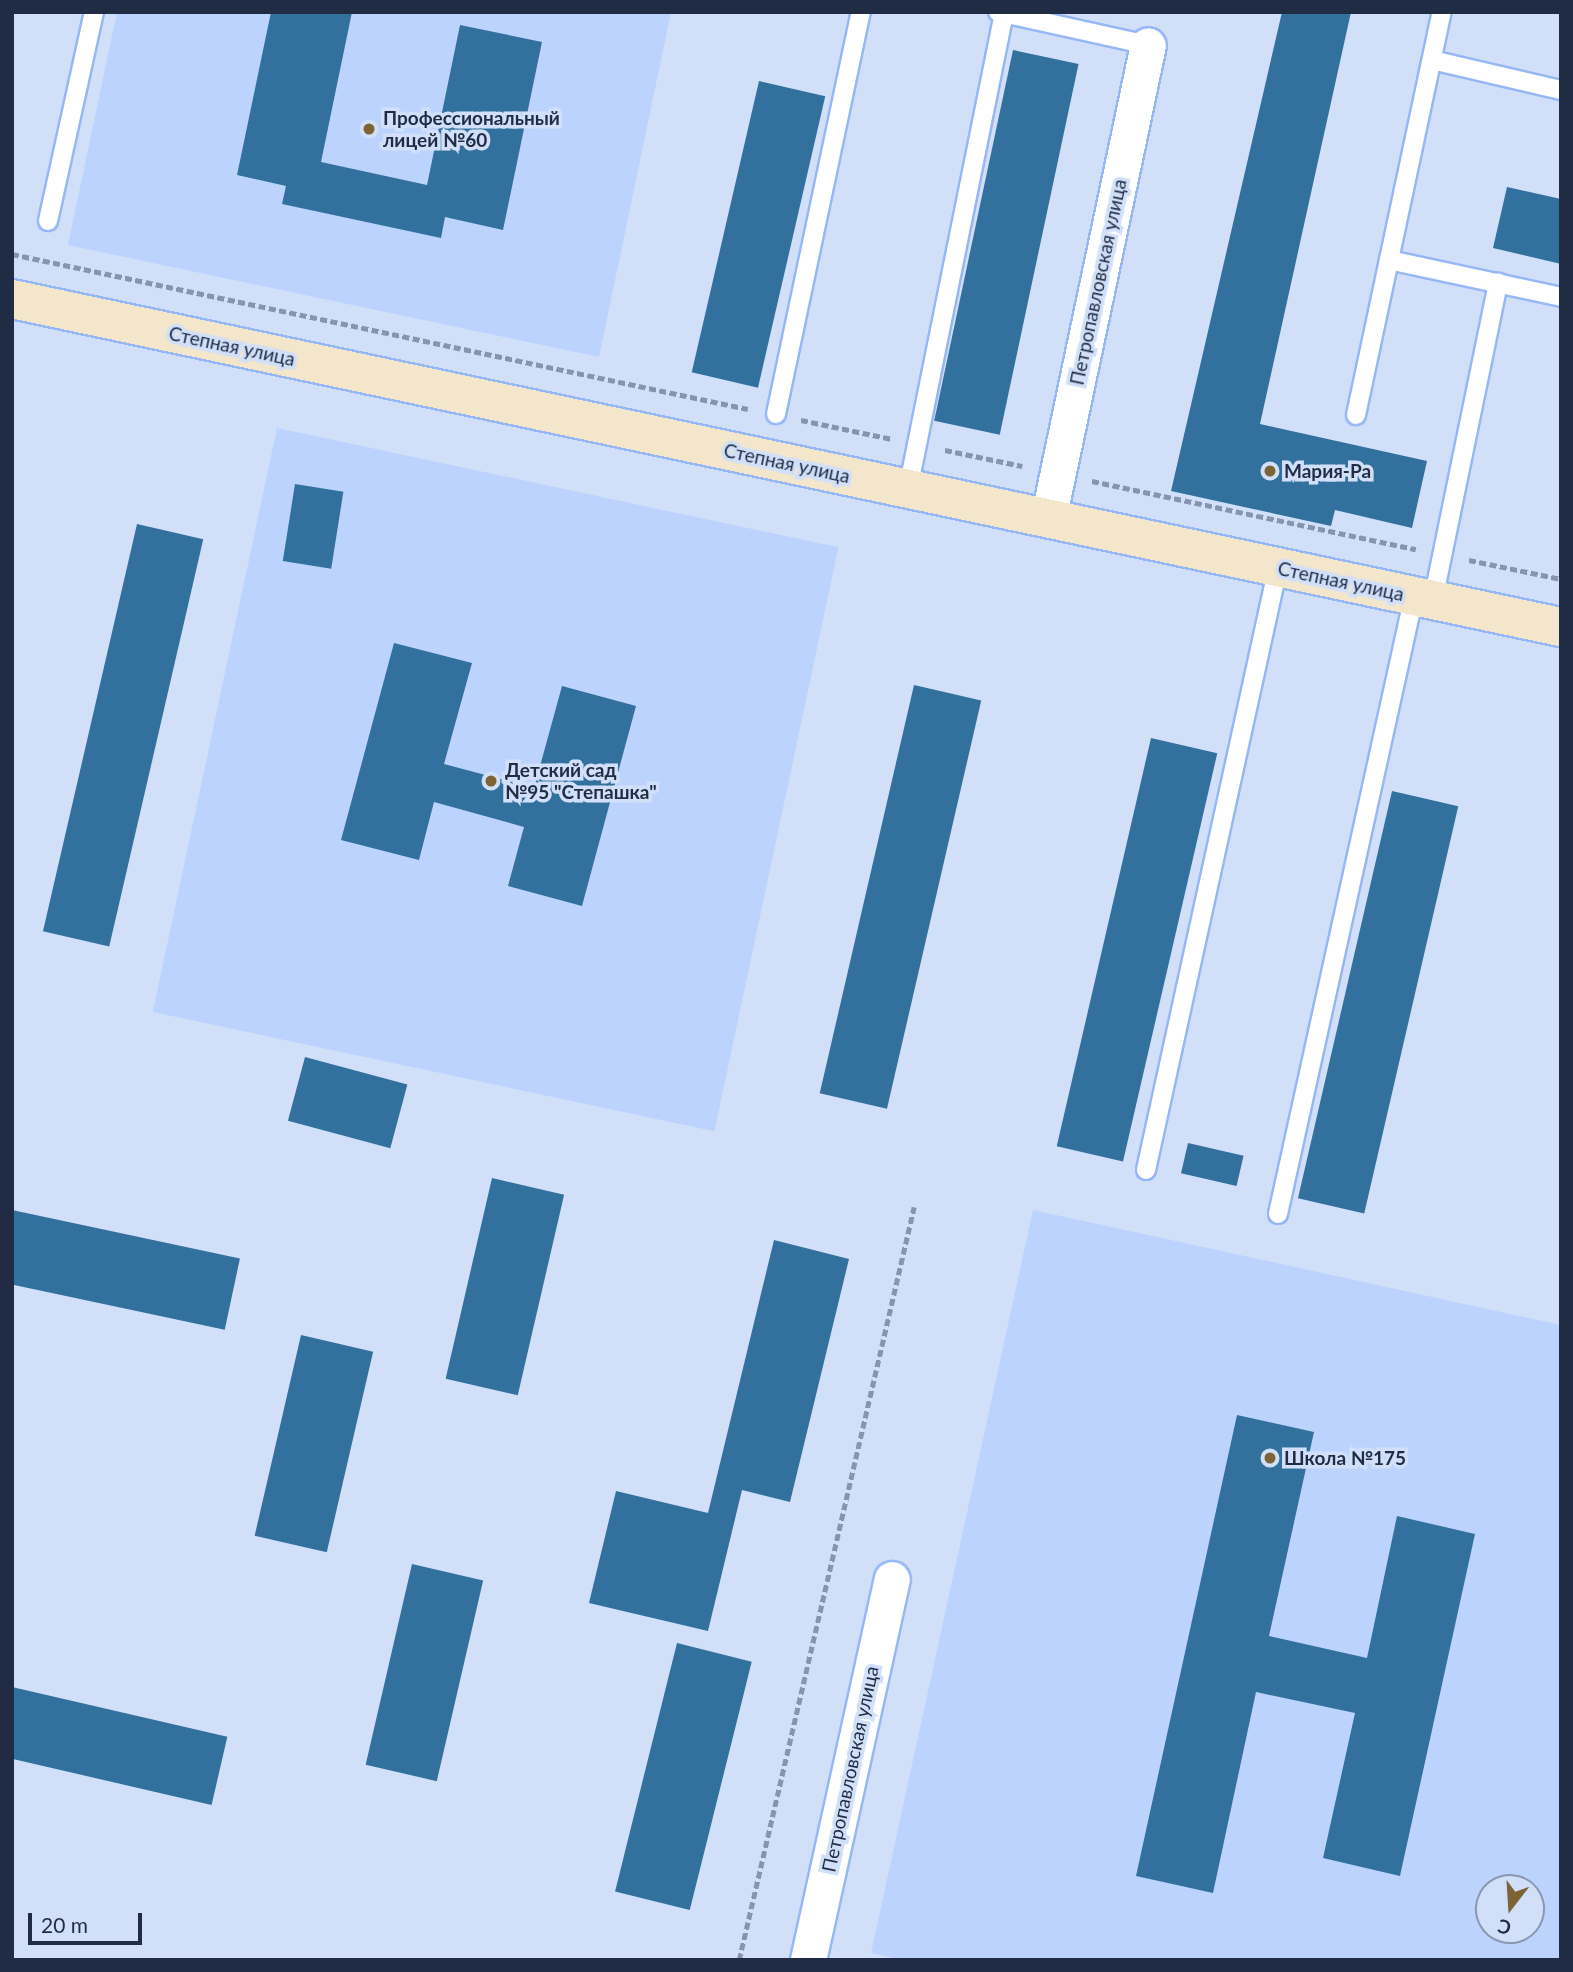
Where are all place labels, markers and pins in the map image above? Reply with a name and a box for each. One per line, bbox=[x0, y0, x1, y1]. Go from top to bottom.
place label: Профессиональный лицей №60 bbox=[383, 107, 560, 151]
marker: Профессиональный лицей №60 bbox=[361, 121, 377, 137]
place label: Мария-Ра bbox=[1284, 460, 1371, 482]
marker: Мария-Ра bbox=[1262, 463, 1278, 479]
place label: Детский сад №95 "Степашка" bbox=[505, 759, 657, 803]
marker: Детский сад №95 "Степашка" bbox=[483, 773, 499, 789]
place label: Школа №175 bbox=[1284, 1447, 1406, 1469]
marker: Школа №175 bbox=[1262, 1450, 1278, 1466]

